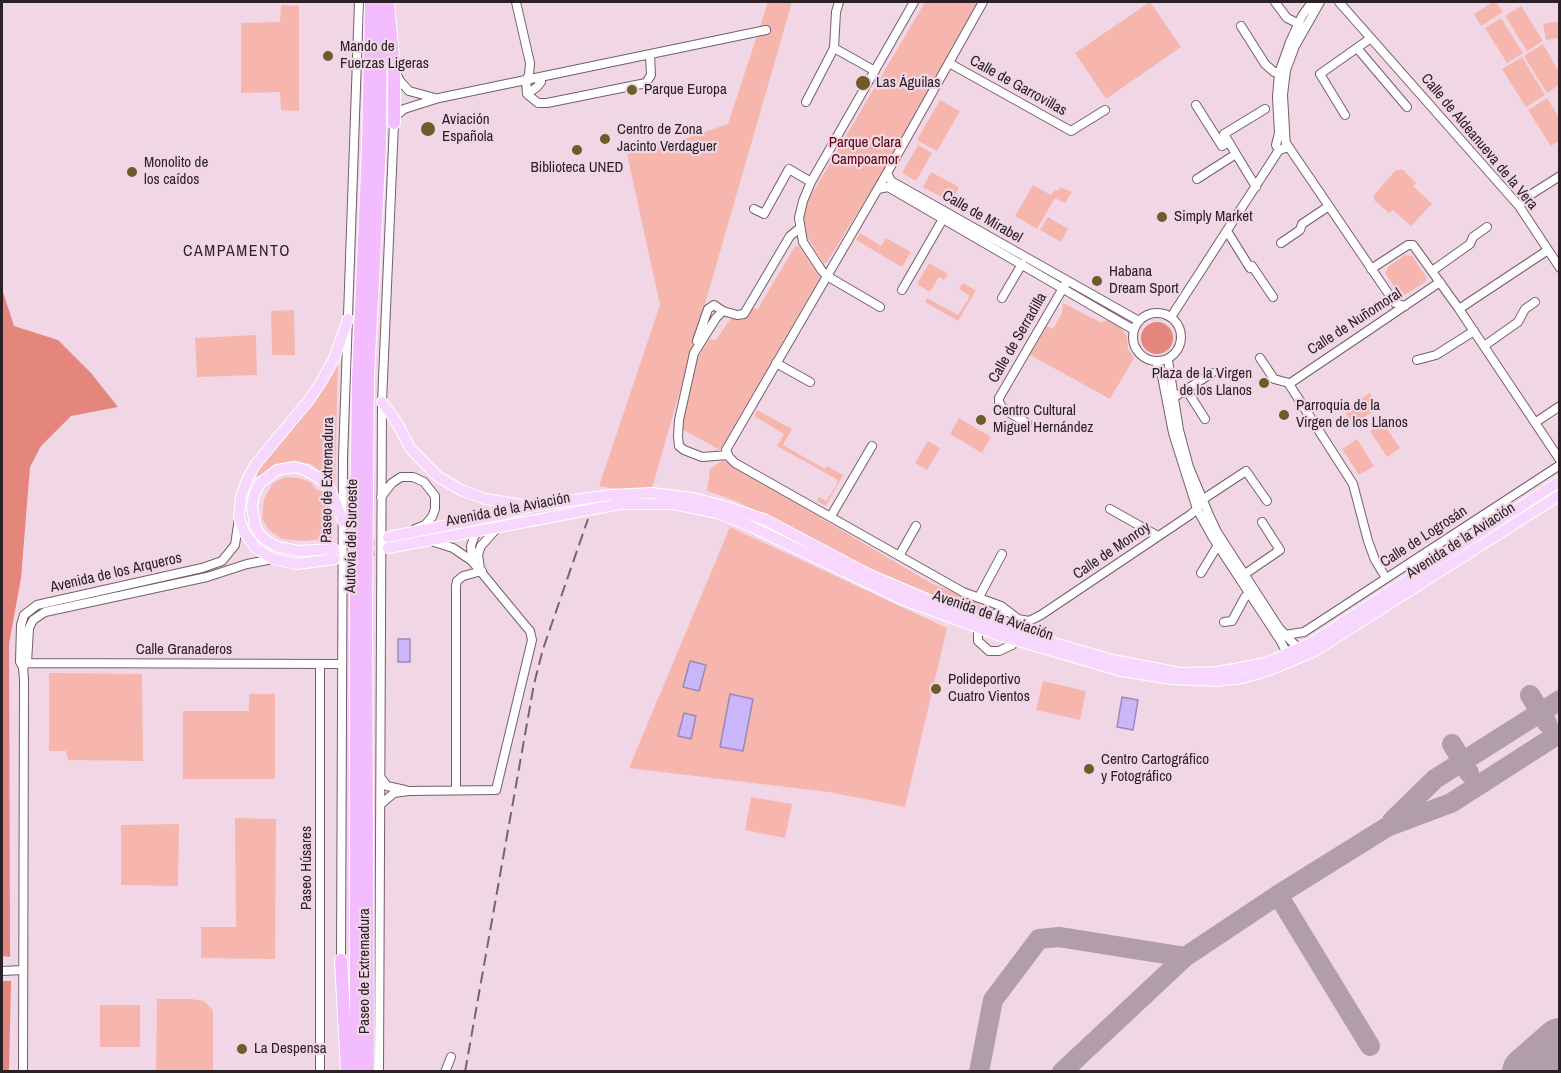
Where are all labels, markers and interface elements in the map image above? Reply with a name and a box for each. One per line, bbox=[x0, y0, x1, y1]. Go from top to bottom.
place label: Mando de Fuerzas Ligeras bbox=[340, 38, 429, 73]
marker: Mando de Fuerzas Ligeras bbox=[321, 49, 335, 63]
street label: Calle de Garrovillas bbox=[966, 52, 1070, 120]
street label: Calle de Aldeanueva de la Vera bbox=[1417, 70, 1541, 214]
marker: Las Águilas bbox=[854, 74, 872, 92]
place label: Las Águilas bbox=[876, 74, 940, 92]
place label: Parque Europa bbox=[644, 81, 727, 99]
marker: Parque Europa bbox=[625, 83, 639, 97]
place label: Aviación Española bbox=[442, 111, 493, 146]
marker: Aviación Española bbox=[419, 120, 437, 138]
place label: Centro de Zona Jacinto Verdaguer bbox=[617, 121, 717, 156]
marker: Centro de Zona Jacinto Verdaguer bbox=[598, 132, 612, 146]
park label: Parque Clara Campoamor bbox=[829, 134, 901, 169]
marker: Biblioteca UNED bbox=[570, 143, 584, 157]
place label: Monolito de los caídos bbox=[144, 154, 208, 189]
place label: Biblioteca UNED bbox=[531, 159, 623, 177]
marker: Monolito de los caídos bbox=[125, 165, 139, 179]
street label: Calle de Mirabel bbox=[939, 187, 1025, 247]
place label: Simply Market bbox=[1174, 208, 1253, 226]
marker: Simply Market bbox=[1155, 210, 1169, 224]
district label: CAMPAMENTO bbox=[183, 242, 291, 262]
place label: Habana Dream Sport bbox=[1109, 263, 1179, 298]
marker: Habana Dream Sport bbox=[1090, 274, 1104, 288]
street label: Calle de Nuñomoral bbox=[1305, 285, 1405, 359]
street label: Calle de Serradilla bbox=[985, 290, 1051, 386]
place label: Plaza de la Virgen de los Llanos bbox=[1152, 365, 1252, 400]
marker: Plaza de la Virgen de los Llanos bbox=[1257, 376, 1271, 390]
place label: Parroquia de la Virgen de los Llanos bbox=[1296, 397, 1408, 432]
place label: Centro Cultural Miguel Hernández bbox=[993, 402, 1093, 437]
marker: Parroquia de la Virgen de los Llanos bbox=[1277, 408, 1291, 422]
marker: Centro Cultural Miguel Hernández bbox=[974, 413, 988, 427]
street label: Paseo de Extremadura bbox=[318, 417, 338, 543]
street label: Autovía del Suroeste bbox=[342, 479, 362, 593]
street label: Avenida de la Aviación bbox=[444, 489, 572, 531]
street label: Avenida de la Aviación bbox=[1403, 499, 1519, 583]
street label: Calle de Logrosán bbox=[1377, 502, 1471, 572]
street label: Calle de Monroy bbox=[1070, 519, 1154, 583]
street label: Avenida de los Arqueros bbox=[48, 549, 184, 597]
street label: Avenida de la Aviación bbox=[930, 587, 1056, 645]
street label: Calle Granaderos bbox=[136, 641, 232, 659]
place label: Polideportivo Cuatro Vientos bbox=[948, 671, 1030, 706]
marker: Polideportivo Cuatro Vientos bbox=[929, 682, 943, 696]
place label: Centro Cartográfico y Fotográfico bbox=[1101, 751, 1209, 786]
marker: Centro Cartográfico y Fotográfico bbox=[1082, 762, 1096, 776]
street label: Paseo Húsares bbox=[298, 826, 316, 910]
street label: Paseo de Extremadura bbox=[356, 908, 374, 1034]
place label: La Despensa bbox=[254, 1040, 326, 1058]
marker: La Despensa bbox=[235, 1042, 249, 1056]

